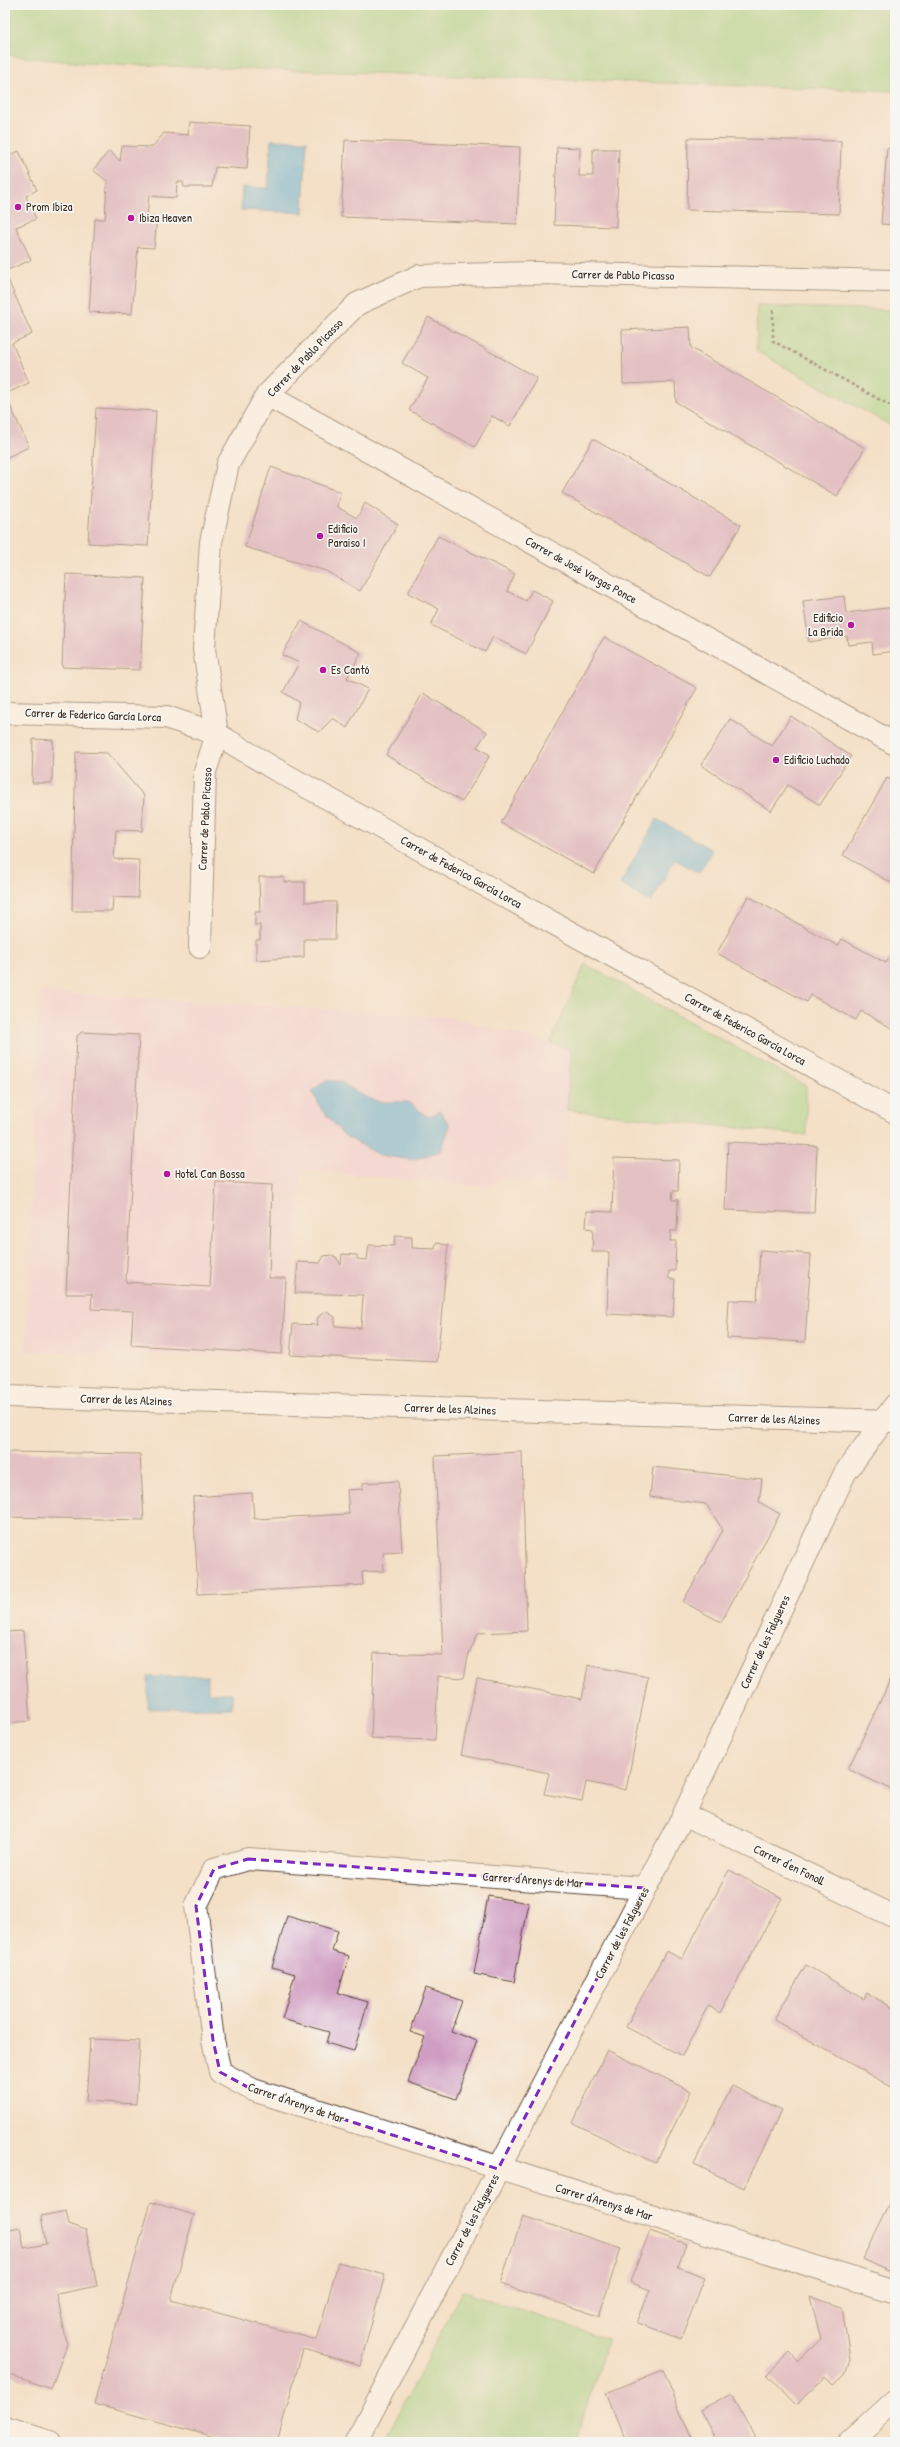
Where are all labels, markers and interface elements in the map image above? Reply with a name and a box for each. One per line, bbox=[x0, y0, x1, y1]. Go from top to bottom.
place label: Prom Ibiza bbox=[26, 198, 73, 215]
marker: Prom Ibiza bbox=[13, 202, 23, 212]
place label: Ibiza Heaven bbox=[139, 209, 192, 226]
marker: Ibiza Heaven bbox=[126, 213, 136, 223]
street label: Carrer de Pablo Picasso bbox=[571, 265, 675, 284]
street label: Carrer de Pablo Picasso bbox=[263, 315, 347, 401]
place label: Edificio Paraiso I bbox=[328, 520, 366, 551]
marker: Edificio Paraiso I bbox=[315, 531, 325, 541]
street label: Carrer de José Vargas Ponce bbox=[522, 532, 640, 607]
place label: Edificio La Brida bbox=[808, 609, 843, 640]
marker: Edificio La Brida bbox=[846, 620, 856, 630]
place label: Es Cantó bbox=[331, 661, 370, 678]
marker: Es Cantó bbox=[318, 665, 328, 675]
street label: Carrer de Federico García Lorca bbox=[25, 704, 162, 725]
place label: Edificio Luchado bbox=[784, 751, 850, 768]
marker: Edificio Luchado bbox=[771, 755, 781, 765]
street label: Carrer de Pablo Picasso bbox=[193, 767, 216, 871]
street label: Carrer de Federico García Lorca bbox=[397, 831, 525, 912]
street label: Carrer de Federico García Lorca bbox=[681, 988, 809, 1069]
place label: Hotel Can Bossa bbox=[175, 1165, 245, 1182]
marker: Hotel Can Bossa bbox=[162, 1169, 172, 1179]
street label: Carrer de les Alzines bbox=[80, 1389, 173, 1410]
street label: Carrer de les Alzines bbox=[404, 1398, 497, 1419]
street label: Carrer de les Alzines bbox=[728, 1408, 821, 1429]
street label: Carrer de les Falgueres bbox=[735, 1592, 794, 1691]
street label: Carrer d'en Fonoll bbox=[751, 1840, 828, 1889]
street label: Carrer d'Arenys de Mar bbox=[482, 1867, 584, 1892]
street label: Carrer de les Falgueres bbox=[590, 1884, 653, 1982]
street label: Carrer d'Arenys de Mar bbox=[246, 2078, 347, 2127]
street label: Carrer de les Falgueres bbox=[440, 2171, 503, 2269]
street label: Carrer d'Arenys de Mar bbox=[553, 2179, 655, 2225]

